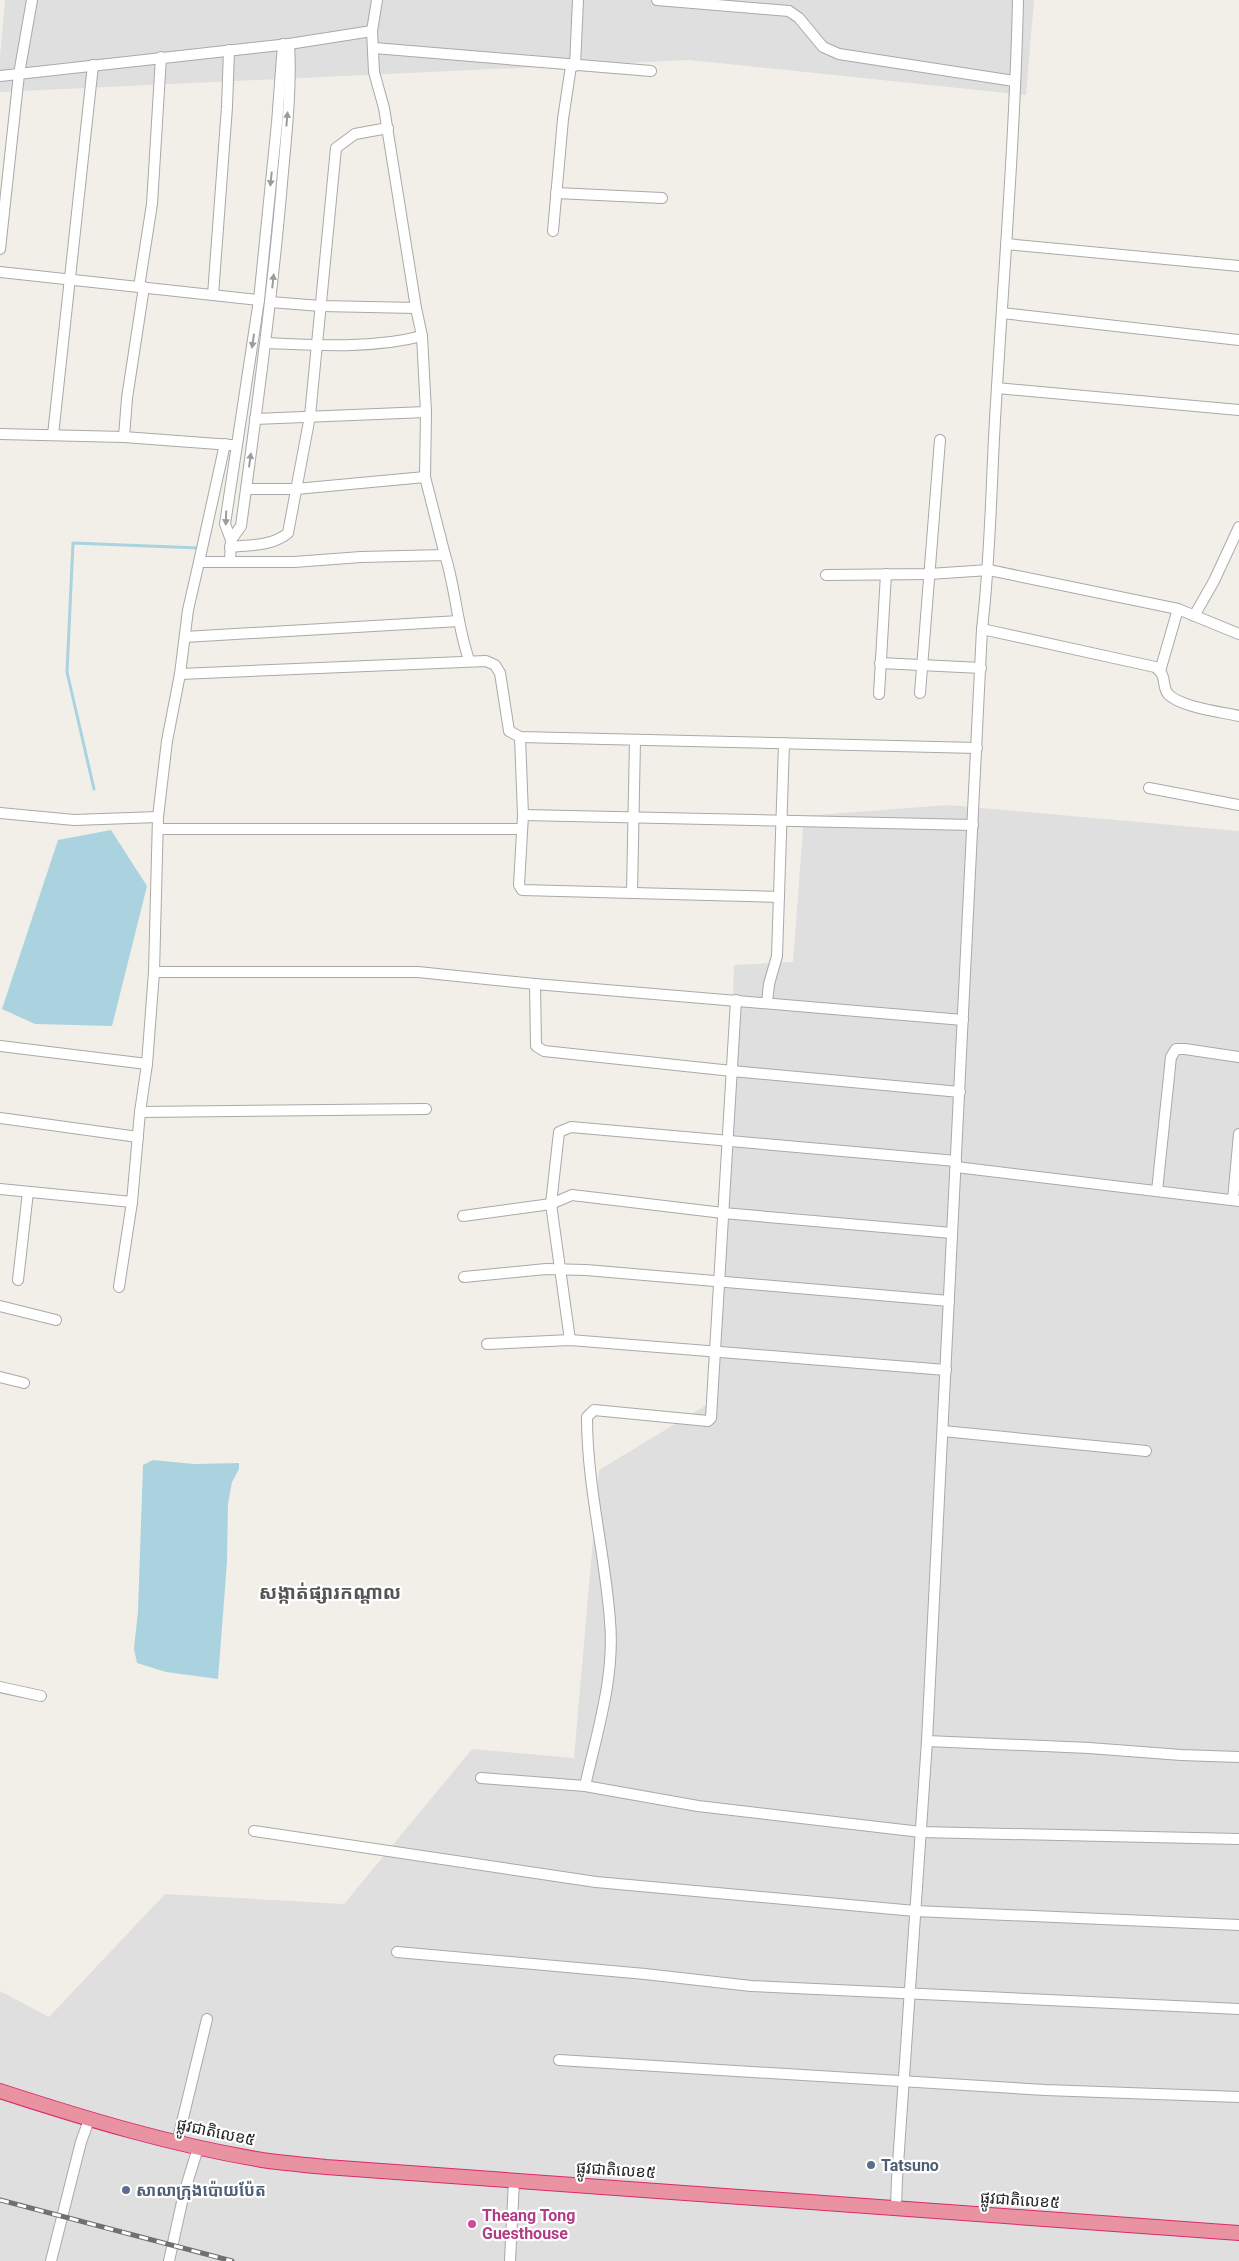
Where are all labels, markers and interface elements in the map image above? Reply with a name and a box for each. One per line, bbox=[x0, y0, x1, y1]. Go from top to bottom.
one-way arrow bbox=[283, 111, 291, 127]
one-way arrow bbox=[267, 172, 275, 188]
one-way arrow bbox=[269, 273, 277, 289]
one-way arrow bbox=[249, 333, 257, 349]
one-way arrow bbox=[246, 451, 254, 467]
one-way arrow bbox=[222, 511, 230, 527]
district label: សង្កាត់ផ្សារកណ្ដាល bbox=[259, 1581, 401, 1604]
street label: ផ្លូវជាតិលេខ៥ bbox=[174, 2114, 257, 2154]
place label: Tatsuno bbox=[881, 2156, 939, 2175]
street label: ផ្លូវជាតិលេខ៥ bbox=[575, 2158, 657, 2187]
marker: Tatsuno bbox=[865, 2159, 877, 2171]
place label: សាលាក្រុងប៉ោយប៉ែត bbox=[136, 2180, 266, 2200]
marker: សាលាក្រុងប៉ោយប៉ែត bbox=[120, 2184, 132, 2196]
street label: ផ្លូវជាតិលេខ៥ bbox=[979, 2188, 1061, 2217]
place label: Theang Tong Guesthouse bbox=[482, 2206, 575, 2243]
marker: Theang Tong Guesthouse bbox=[466, 2218, 478, 2230]

